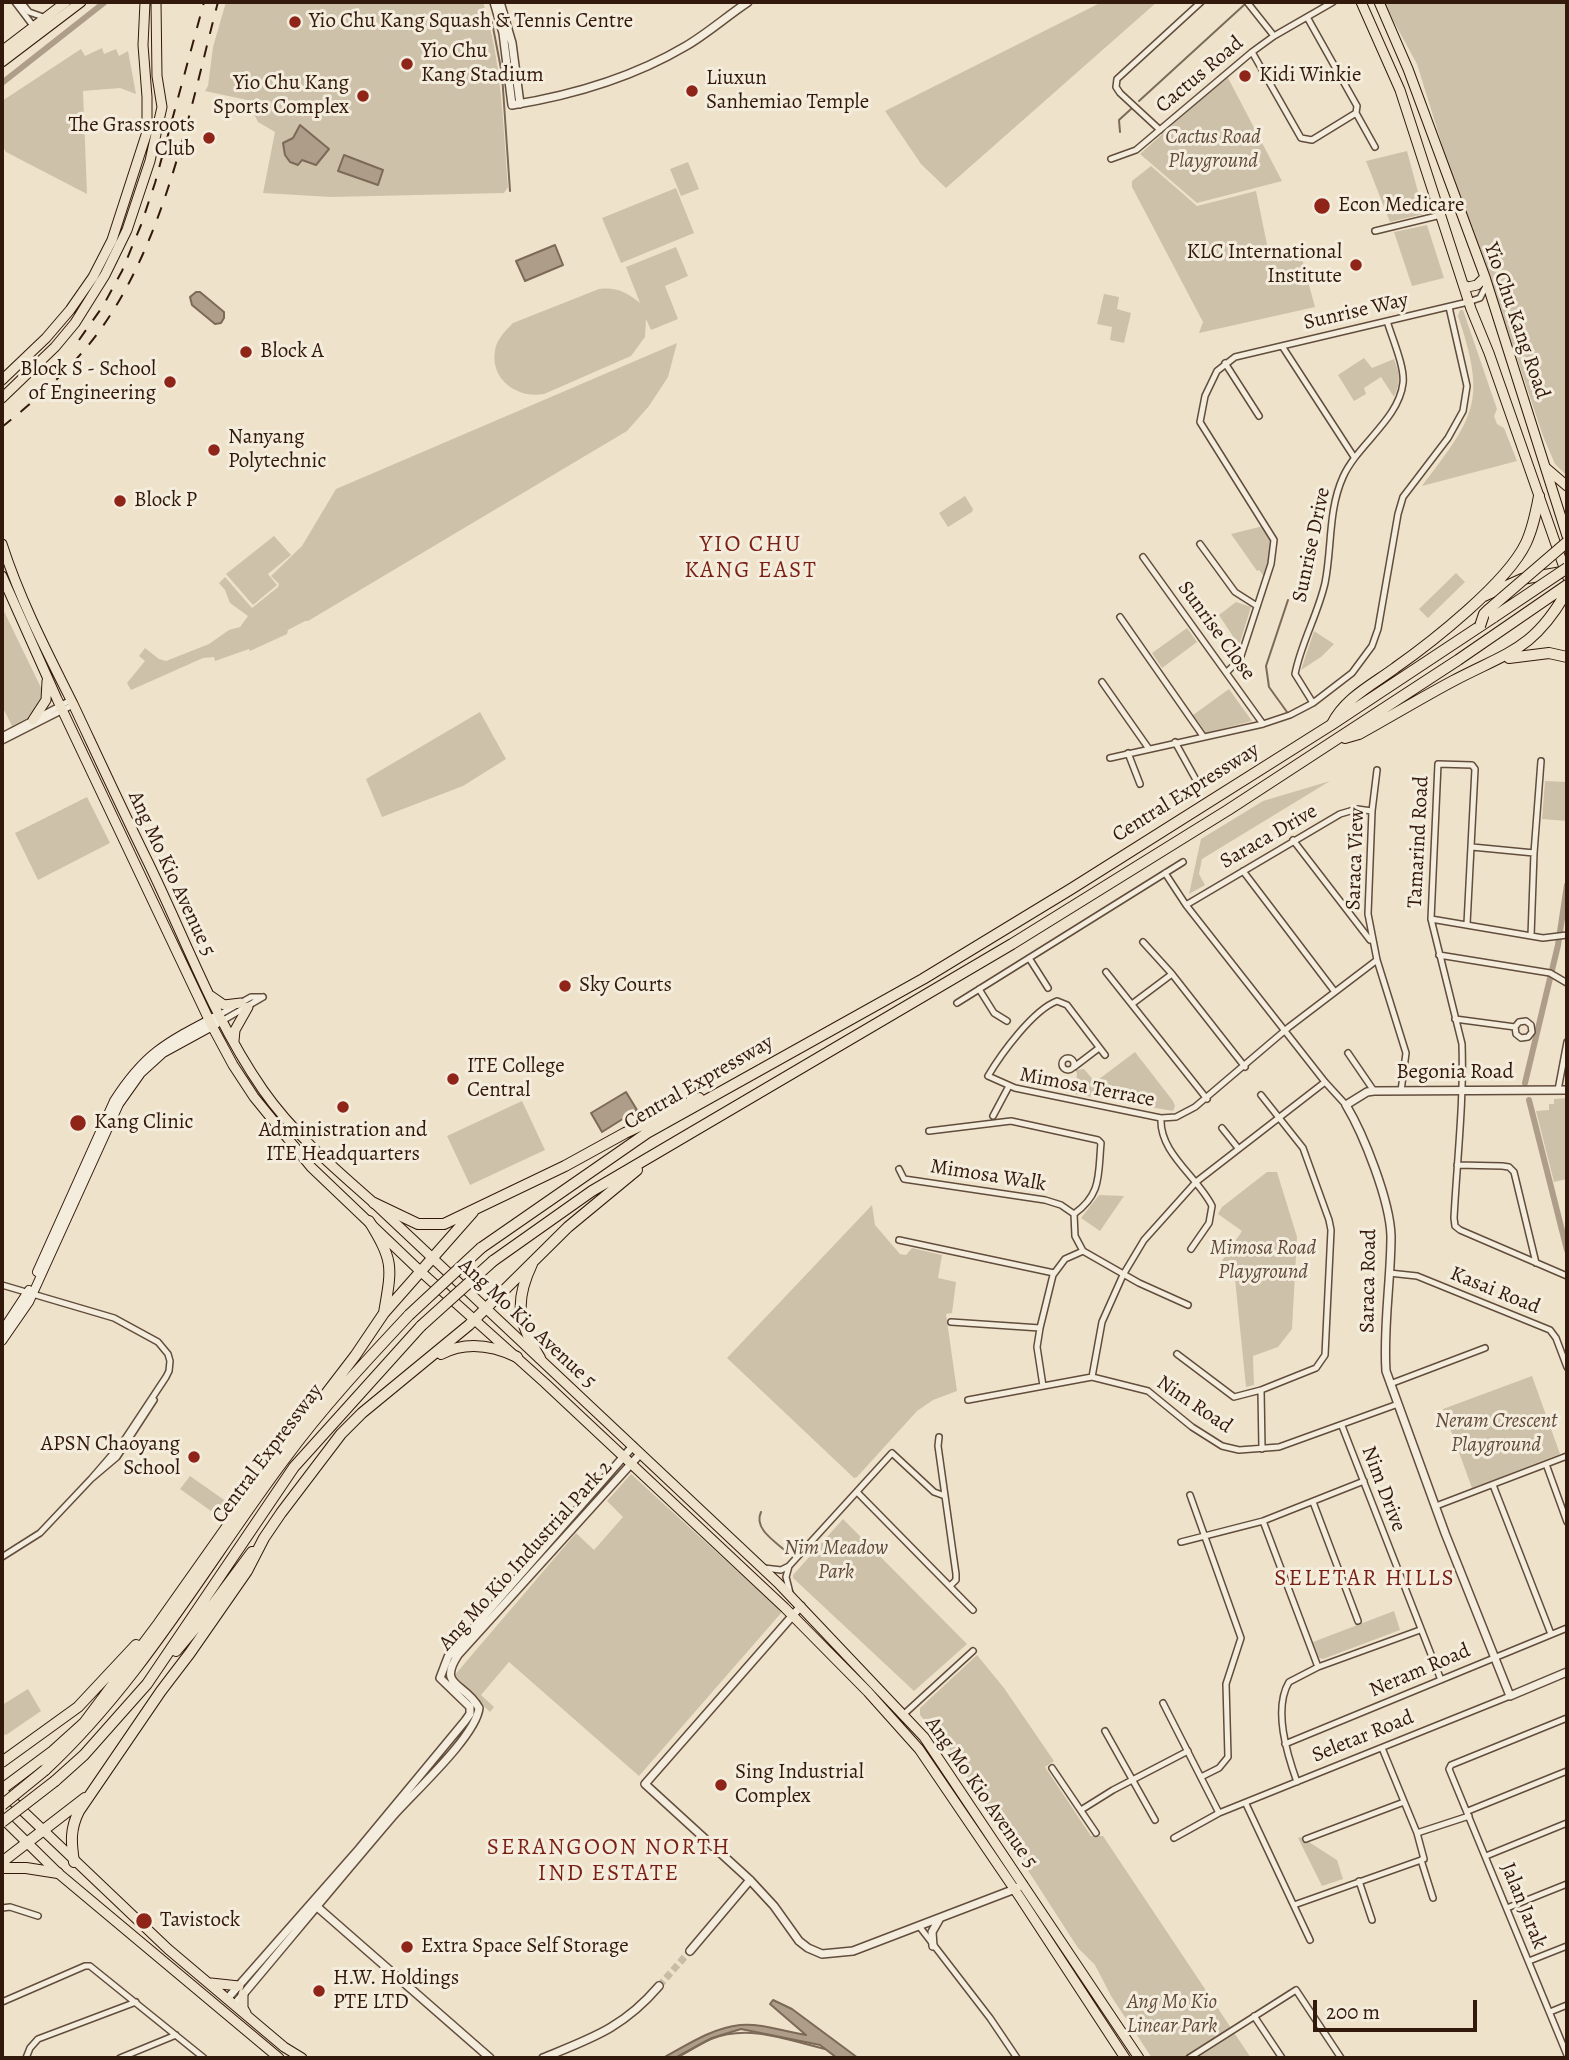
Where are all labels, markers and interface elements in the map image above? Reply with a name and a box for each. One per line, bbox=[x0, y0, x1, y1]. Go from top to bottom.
place label: Yio Chu Kang Squash & Tennis Centre bbox=[309, 9, 633, 35]
marker: Yio Chu Kang Squash & Tennis Centre bbox=[287, 14, 303, 30]
street label: Cactus Road bbox=[1151, 31, 1249, 119]
place label: Yio Chu Kang Stadium bbox=[421, 39, 544, 89]
marker: Yio Chu Kang Stadium bbox=[399, 56, 415, 72]
place label: Kidi Winkie bbox=[1259, 63, 1361, 89]
place label: Liuxun Sanhemiao Temple bbox=[706, 66, 869, 116]
marker: Kidi Winkie bbox=[1237, 68, 1253, 84]
place label: Yio Chu Kang Sports Complex bbox=[213, 71, 349, 121]
marker: Liuxun Sanhemiao Temple bbox=[684, 83, 700, 99]
marker: Yio Chu Kang Sports Complex bbox=[355, 88, 371, 104]
place label: The Grassroots Club bbox=[68, 113, 195, 163]
park label: Cactus Road Playground bbox=[1165, 125, 1261, 175]
marker: The Grassroots Club bbox=[201, 130, 217, 146]
place label: Econ Medicare bbox=[1338, 193, 1464, 219]
marker: Econ Medicare bbox=[1312, 196, 1332, 216]
place label: KLC International Institute bbox=[1187, 240, 1342, 290]
street label: Yio Chu Kang Road bbox=[1477, 240, 1555, 402]
marker: KLC International Institute bbox=[1348, 257, 1364, 273]
street label: Sunrise Way bbox=[1301, 288, 1411, 336]
place label: Block A bbox=[260, 339, 324, 365]
marker: Block A bbox=[238, 344, 254, 360]
place label: Block S - School of Engineering bbox=[20, 357, 156, 407]
marker: Block S - School of Engineering bbox=[162, 374, 178, 390]
place label: Nanyang Polytechnic bbox=[228, 425, 326, 475]
marker: Nanyang Polytechnic bbox=[206, 442, 222, 458]
street label: Sunrise Drive bbox=[1288, 485, 1336, 605]
place label: Block P bbox=[134, 488, 197, 514]
marker: Block P bbox=[112, 493, 128, 509]
district label: YIO CHU KANG EAST bbox=[685, 531, 817, 585]
street label: Sunrise Close bbox=[1172, 576, 1260, 686]
street label: Central Expressway bbox=[1108, 738, 1264, 848]
street label: Tamarind Road bbox=[1403, 775, 1435, 909]
street label: Ang Mo Kio Avenue 5 bbox=[122, 787, 220, 961]
street label: Saraca Drive bbox=[1216, 799, 1322, 875]
street label: Saraca View bbox=[1342, 807, 1370, 911]
place label: Sky Courts bbox=[579, 973, 672, 999]
marker: Sky Courts bbox=[557, 978, 573, 994]
street label: Central Expressway bbox=[620, 1030, 778, 1136]
place label: ITE College Central bbox=[467, 1054, 565, 1104]
street label: Begonia Road bbox=[1396, 1060, 1514, 1086]
street label: Mimosa Terrace bbox=[1017, 1063, 1157, 1113]
marker: ITE College Central bbox=[445, 1071, 461, 1087]
marker: Administration and ITE Headquarters bbox=[335, 1099, 351, 1115]
place label: Kang Clinic bbox=[94, 1110, 193, 1136]
marker: Kang Clinic bbox=[68, 1113, 88, 1133]
place label: Administration and ITE Headquarters bbox=[259, 1118, 427, 1168]
street label: Mimosa Walk bbox=[928, 1154, 1048, 1198]
street label: Saraca Road bbox=[1355, 1229, 1383, 1333]
park label: Mimosa Road Playground bbox=[1210, 1236, 1316, 1286]
street label: Ang Mo Kio Avenue 5 bbox=[453, 1254, 601, 1394]
street label: Kasai Road bbox=[1446, 1262, 1544, 1320]
street label: Nim Road bbox=[1151, 1370, 1237, 1440]
street label: Central Expressway bbox=[207, 1379, 329, 1529]
park label: Neram Crescent Playground bbox=[1435, 1409, 1557, 1459]
place label: APSN Chaoyang School bbox=[41, 1432, 180, 1482]
street label: Nim Drive bbox=[1355, 1443, 1411, 1535]
marker: APSN Chaoyang School bbox=[186, 1449, 202, 1465]
street label: Ang Mo Kio Industrial Park 2 bbox=[434, 1456, 618, 1656]
park label: Nim Meadow Park bbox=[784, 1536, 888, 1586]
district label: SELETAR HILLS bbox=[1276, 1565, 1454, 1593]
street label: Neram Road bbox=[1366, 1638, 1474, 1704]
street label: Seletar Road bbox=[1309, 1705, 1417, 1769]
street label: Ang Mo Kio Avenue 5 bbox=[919, 1712, 1043, 1874]
place label: Sing Industrial Complex bbox=[735, 1760, 864, 1810]
marker: Sing Industrial Complex bbox=[713, 1777, 729, 1793]
district label: SERANGOON NORTH IND ESTATE bbox=[489, 1834, 729, 1888]
street label: Jalan Jarak bbox=[1494, 1859, 1552, 1953]
place label: Tavistock bbox=[160, 1908, 240, 1934]
marker: Tavistock bbox=[134, 1911, 154, 1931]
place label: Extra Space Self Storage bbox=[421, 1934, 629, 1960]
marker: Extra Space Self Storage bbox=[399, 1939, 415, 1955]
place label: H.W. Holdings PTE LTD bbox=[333, 1966, 459, 2016]
marker: H.W. Holdings PTE LTD bbox=[311, 1983, 327, 1999]
scale bar bbox=[1317, 1986, 1482, 2030]
park label: Ang Mo Kio Linear Park bbox=[1127, 1990, 1217, 2040]
text: 200 m bbox=[1326, 1998, 1380, 2026]

